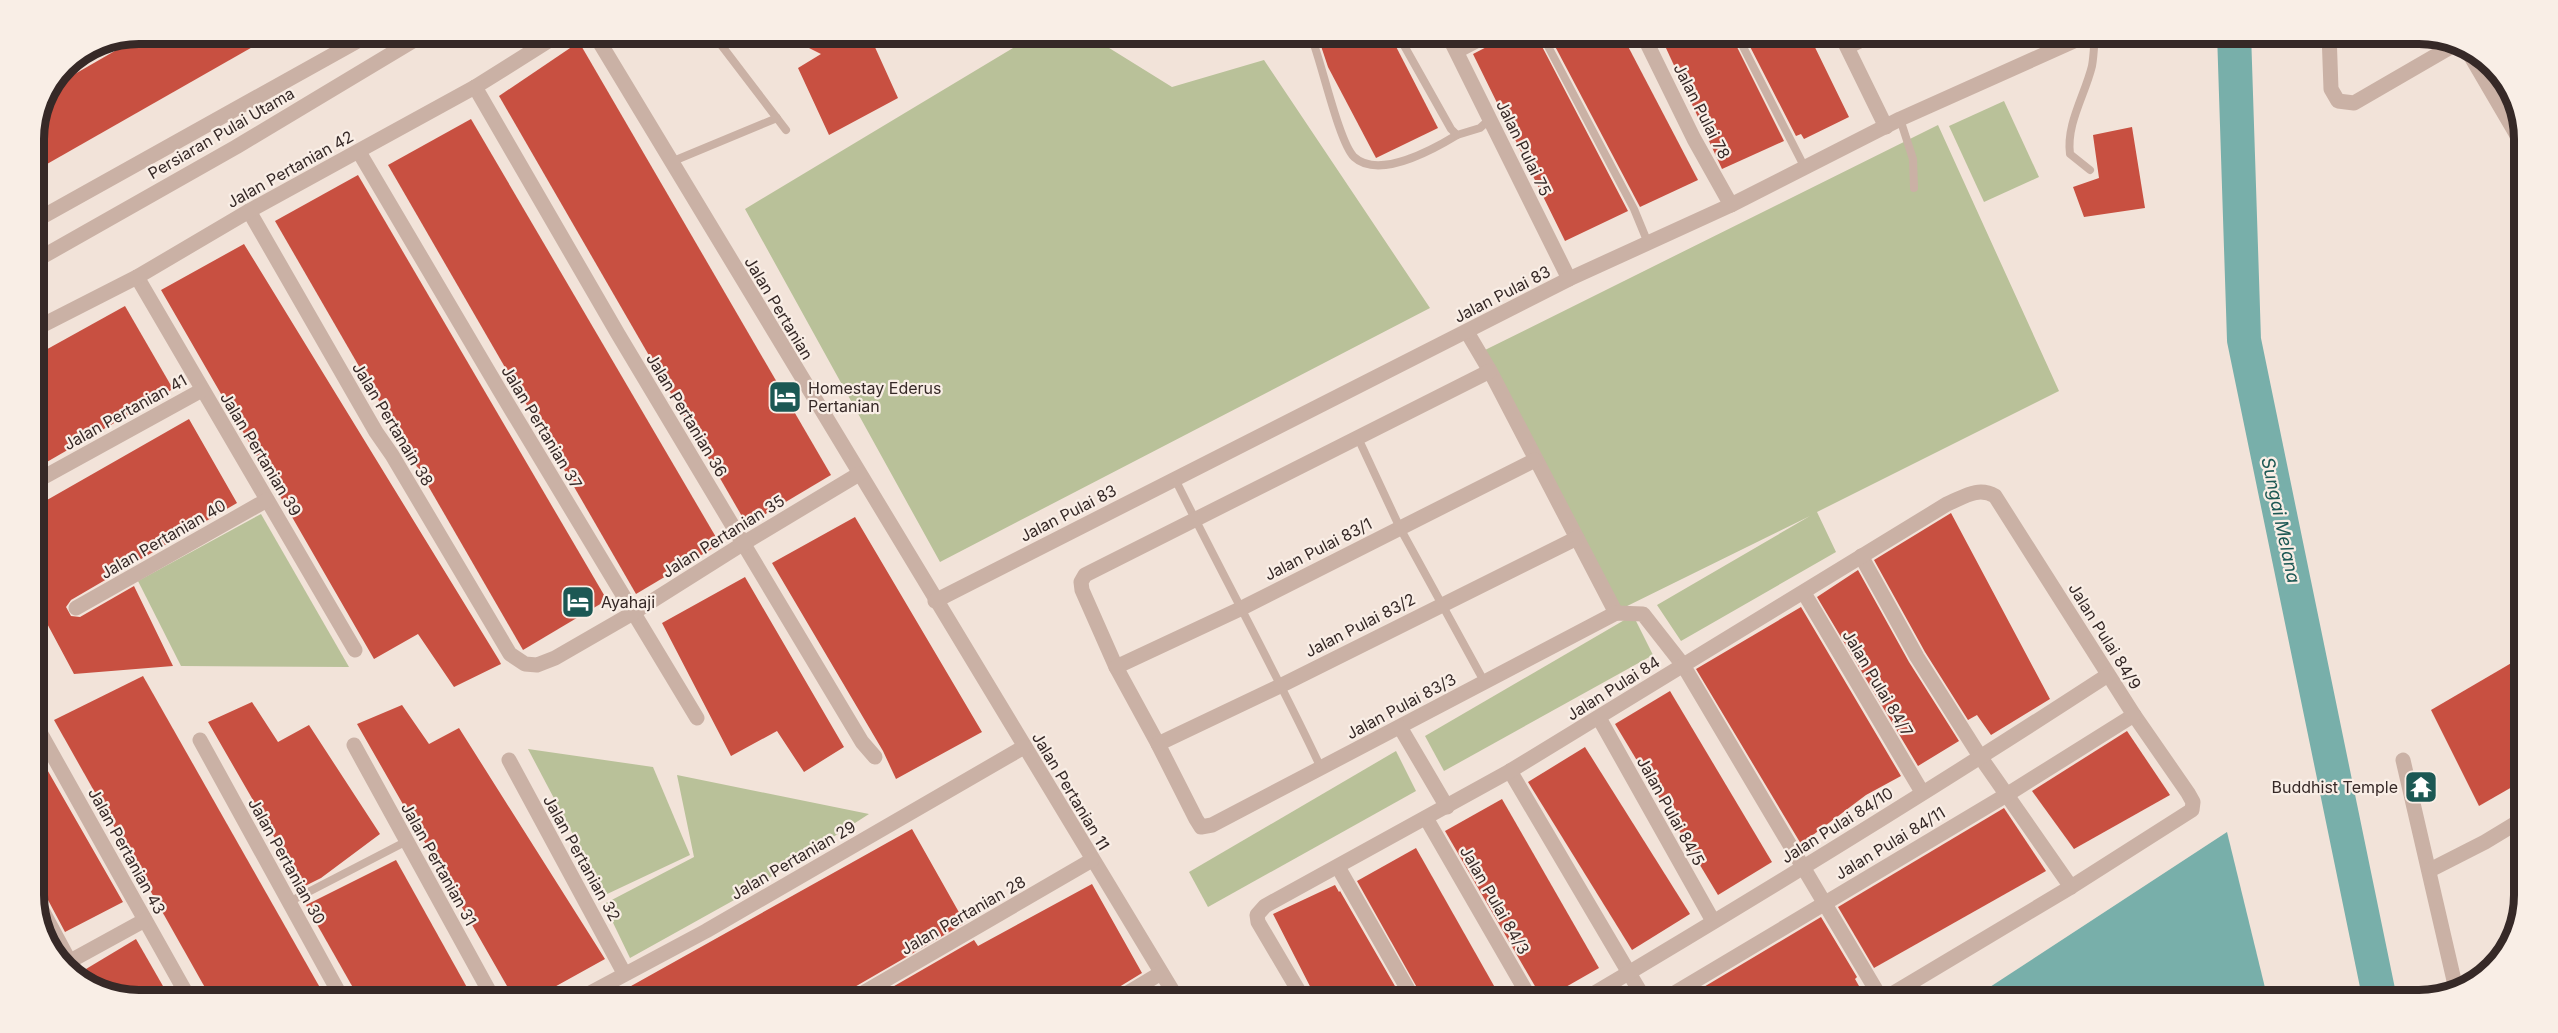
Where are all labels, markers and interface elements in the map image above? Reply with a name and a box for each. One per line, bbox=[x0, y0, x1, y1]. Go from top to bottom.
street label: Jalan Pulai 78 bbox=[1669, 60, 1735, 162]
street label: Persiaran Pulai Utama bbox=[144, 83, 298, 183]
street label: Jalan Pulai 75 bbox=[1492, 97, 1556, 199]
street label: Jalan Pertanian 42 bbox=[223, 126, 357, 212]
street label: Jalan Pertanian bbox=[740, 253, 818, 363]
street label: Jalan Pulai 83 bbox=[1450, 261, 1554, 327]
street label: Jalan Pertanian 36 bbox=[642, 349, 732, 481]
street label: Jalan Pertanain 38 bbox=[348, 358, 438, 490]
street label: Jalan Pertanian 37 bbox=[497, 362, 587, 492]
street label: Jalan Pertanian 41 bbox=[60, 370, 190, 454]
place label: Homestay Ederus Pertanian bbox=[808, 378, 942, 416]
hotel icon: Homestay Ederus Pertanian bbox=[767, 379, 803, 415]
street label: Jalan Pertanian 39 bbox=[216, 388, 306, 520]
water label: Sungai Melana bbox=[2257, 455, 2305, 585]
street label: Jalan Pulai 83 bbox=[1016, 480, 1120, 546]
street label: Jalan Pertanian 35 bbox=[658, 490, 788, 582]
street label: Jalan Pertanian 40 bbox=[97, 495, 229, 583]
street label: Jalan Pulai 83/1 bbox=[1261, 513, 1375, 585]
street label: Jalan Pulai 84/9 bbox=[2064, 579, 2146, 693]
hotel icon: Ayahaji bbox=[560, 584, 596, 620]
street label: Jalan Pulai 83/2 bbox=[1301, 589, 1419, 661]
place label: Ayahaji bbox=[601, 592, 655, 612]
street label: Jalan Pulai 84/7 bbox=[1838, 626, 1918, 740]
street label: Jalan Pulai 84 bbox=[1563, 651, 1663, 725]
street label: Jalan Pulai 83/3 bbox=[1343, 669, 1459, 743]
street label: Jalan Pertanian 11 bbox=[1028, 728, 1114, 854]
street label: Jalan Pulai 84/5 bbox=[1633, 753, 1709, 869]
temple icon: Buddhist Temple bbox=[2403, 769, 2439, 805]
place label: Buddhist Temple bbox=[2272, 777, 2398, 797]
street label: Jalan Pulai 84/10 bbox=[1777, 782, 1897, 868]
street label: Jalan Pertanian 43 bbox=[84, 784, 170, 918]
street label: Jalan Pertanian 32 bbox=[539, 792, 625, 924]
street label: Jalan Pertanian 30 bbox=[244, 794, 330, 928]
street label: Jalan Pertanian 31 bbox=[397, 799, 481, 929]
street label: Jalan Pulai 84/11 bbox=[1831, 802, 1949, 884]
street label: Jalan Pertanian 29 bbox=[727, 816, 859, 904]
street label: Jalan Pulai 84/3 bbox=[1456, 842, 1534, 958]
street label: Jalan Pertanian 28 bbox=[897, 871, 1029, 959]

